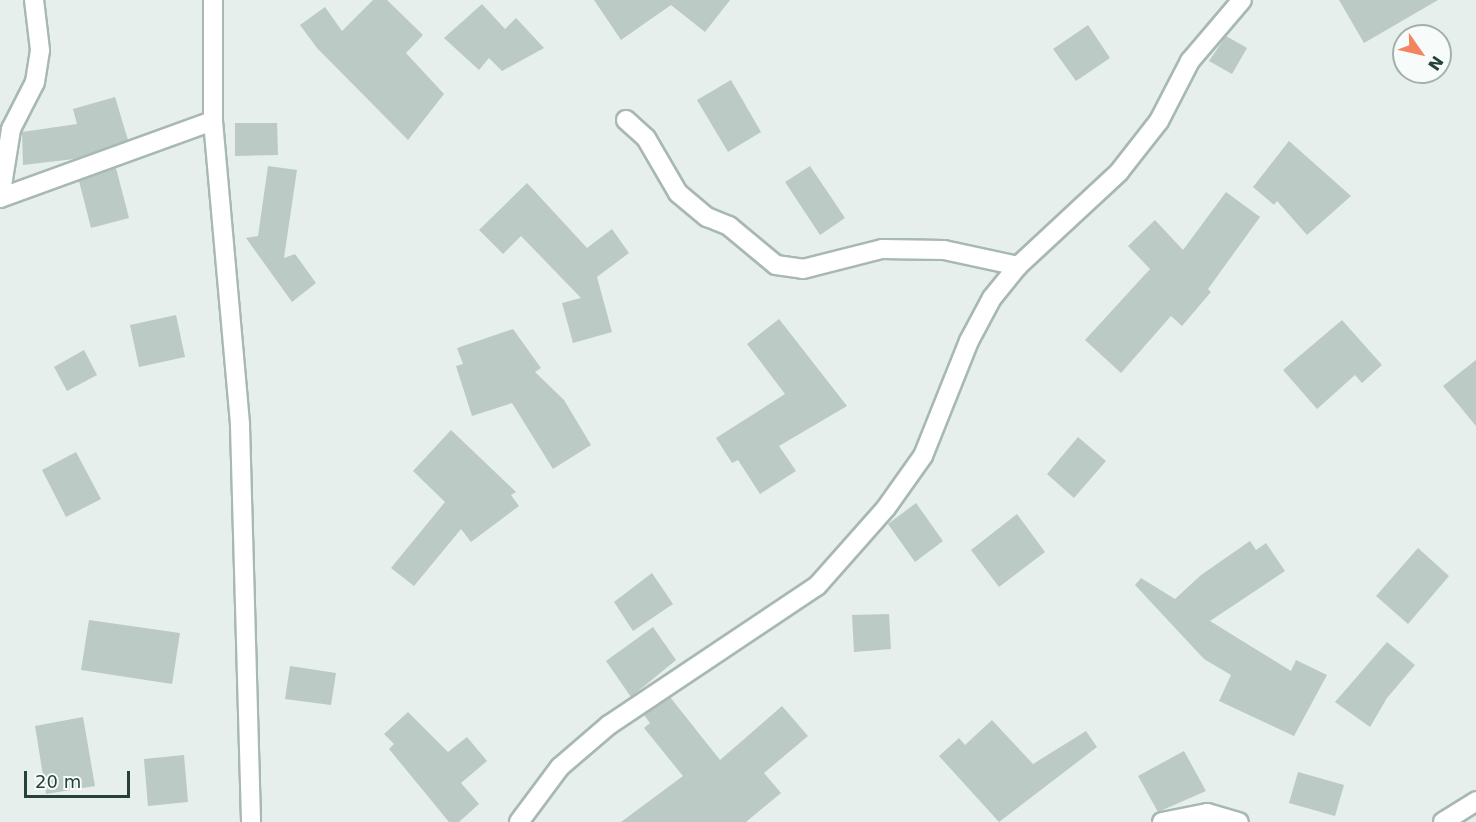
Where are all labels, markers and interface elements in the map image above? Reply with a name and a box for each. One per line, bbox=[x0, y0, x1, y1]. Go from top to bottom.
north arrow bbox=[1392, 24, 1452, 84]
text: N bbox=[1424, 52, 1447, 74]
scale bar bbox=[27, 759, 134, 797]
text: 20 m bbox=[35, 771, 81, 792]

